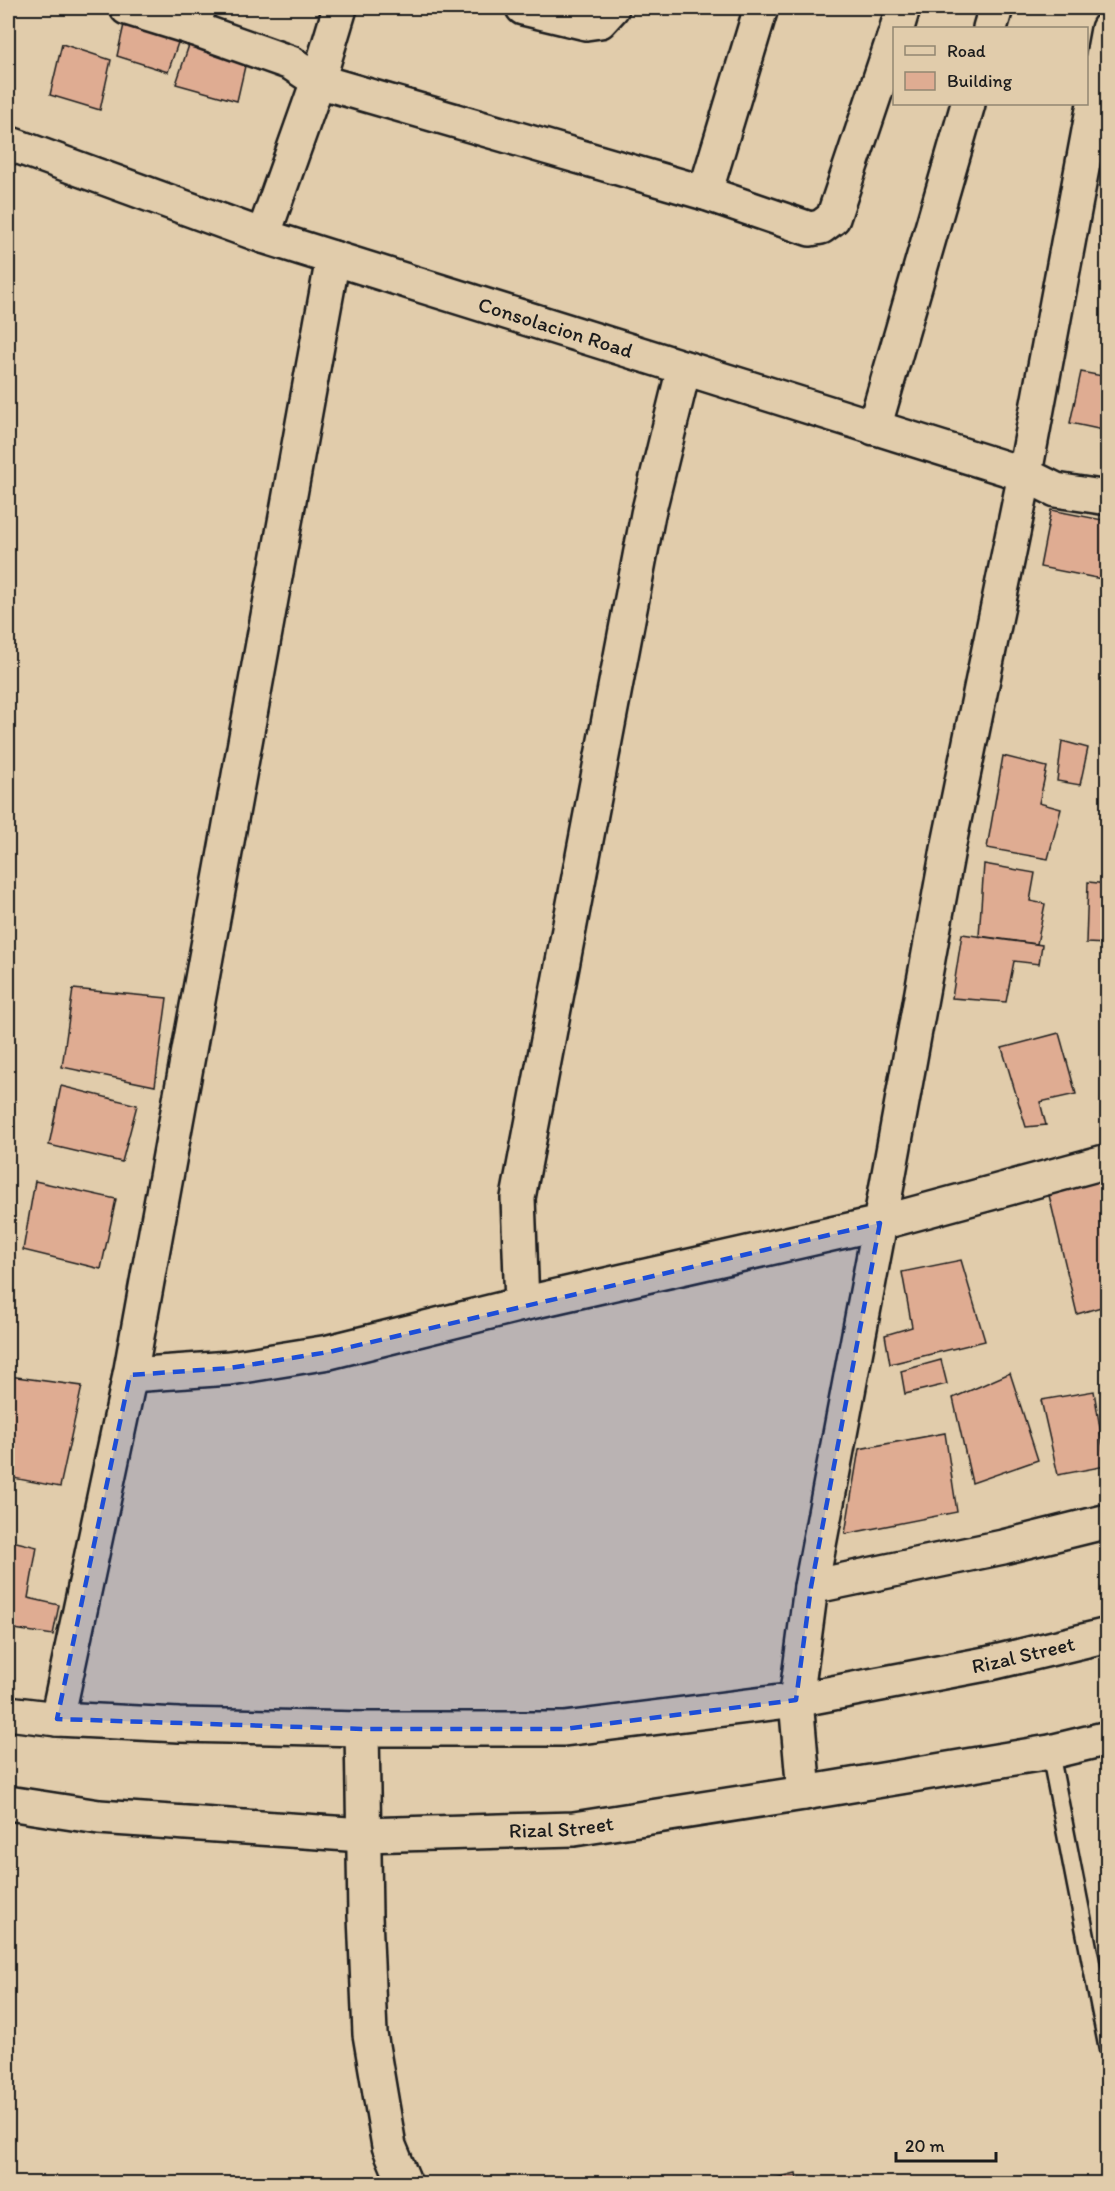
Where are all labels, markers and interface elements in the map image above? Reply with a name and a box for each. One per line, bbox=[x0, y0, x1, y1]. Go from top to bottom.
legend bbox=[893, 27, 1088, 105]
text: Road bbox=[947, 40, 986, 62]
text: Building bbox=[947, 70, 1013, 92]
street label: Consolacion Road bbox=[475, 291, 637, 363]
street label: Rizal Street bbox=[970, 1630, 1077, 1678]
street label: Rizal Street bbox=[508, 1810, 615, 1843]
scale bar bbox=[896, 2125, 996, 2163]
text: 20 m bbox=[905, 2135, 945, 2157]

